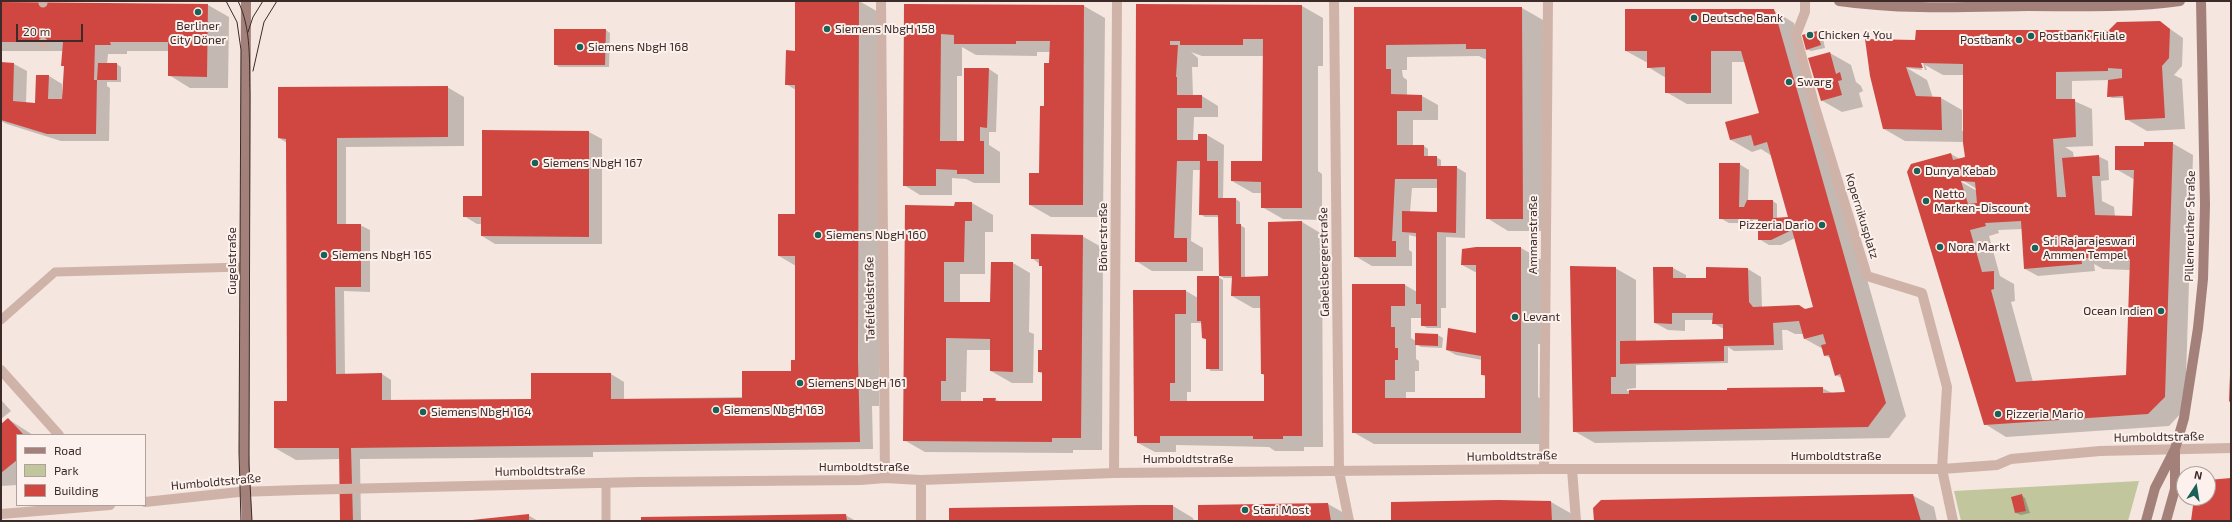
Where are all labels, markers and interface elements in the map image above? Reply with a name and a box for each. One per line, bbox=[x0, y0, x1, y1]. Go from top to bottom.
marker: Berliner City Döner bbox=[193, 7, 203, 17]
place label: Deutsche Bank bbox=[1702, 11, 1783, 25]
marker: Deutsche Bank bbox=[1689, 13, 1699, 23]
scale bar bbox=[18, 16, 85, 42]
place label: Berliner City Döner bbox=[170, 19, 226, 47]
place label: Siemens NbgH 158 bbox=[835, 22, 935, 36]
text: 20 m bbox=[23, 24, 50, 38]
marker: Siemens NbgH 158 bbox=[822, 24, 832, 34]
place label: Chicken 4 You bbox=[1818, 28, 1892, 42]
place label: Postbank Filiale bbox=[2039, 29, 2125, 43]
marker: Chicken 4 You bbox=[1805, 30, 1815, 40]
marker: Postbank Filiale bbox=[2026, 31, 2036, 41]
place label: Postbank bbox=[1960, 33, 2011, 47]
marker: Postbank bbox=[2014, 35, 2024, 45]
place label: Siemens NbgH 168 bbox=[588, 40, 688, 54]
marker: Siemens NbgH 168 bbox=[575, 42, 585, 52]
place label: Swarg bbox=[1797, 75, 1832, 89]
marker: Swarg bbox=[1784, 77, 1794, 87]
place label: Siemens NbgH 167 bbox=[543, 156, 642, 170]
marker: Siemens NbgH 167 bbox=[530, 158, 540, 168]
place label: Dunya Kebab bbox=[1925, 164, 1996, 178]
marker: Dunya Kebab bbox=[1912, 166, 1922, 176]
street label: Pillenreuther Straße bbox=[2182, 170, 2198, 282]
street label: Kopernikusplatz bbox=[1842, 171, 1882, 261]
place label: Netto Marken-Discount bbox=[1934, 187, 2029, 215]
street label: Ammanstraße bbox=[1526, 196, 1540, 274]
marker: Netto Marken-Discount bbox=[1921, 196, 1931, 206]
street label: Bönerstraße bbox=[1096, 202, 1110, 272]
street label: Gabelsbergerstraße bbox=[1316, 207, 1332, 317]
place label: Pizzeria Dario bbox=[1739, 218, 1814, 232]
marker: Pizzeria Dario bbox=[1817, 220, 1827, 230]
street label: Gugelstraße bbox=[225, 227, 239, 295]
place label: Siemens NbgH 160 bbox=[826, 228, 926, 242]
marker: Siemens NbgH 160 bbox=[813, 230, 823, 240]
place label: Sri Rajarajeswari Ammen Tempel bbox=[2043, 234, 2135, 262]
place label: Nora Markt bbox=[1948, 240, 2010, 254]
marker: Nora Markt bbox=[1935, 242, 1945, 252]
marker: Sri Rajarajeswari Ammen Tempel bbox=[2030, 243, 2040, 253]
place label: Siemens NbgH 165 bbox=[332, 248, 432, 262]
marker: Siemens NbgH 165 bbox=[319, 250, 329, 260]
street label: Tafelfeldstraße bbox=[862, 256, 878, 342]
place label: Ocean Indien bbox=[2083, 304, 2153, 318]
marker: Ocean Indien bbox=[2156, 306, 2166, 316]
place label: Levant bbox=[1523, 310, 1560, 324]
marker: Levant bbox=[1510, 312, 1520, 322]
place label: Siemens NbgH 161 bbox=[808, 376, 906, 390]
marker: Siemens NbgH 161 bbox=[795, 378, 805, 388]
place label: Siemens NbgH 163 bbox=[724, 403, 824, 417]
place label: Siemens NbgH 164 bbox=[431, 405, 532, 419]
marker: Siemens NbgH 163 bbox=[711, 405, 721, 415]
marker: Siemens NbgH 164 bbox=[418, 407, 428, 417]
place label: Pizzeria Mario bbox=[2006, 407, 2083, 421]
marker: Pizzeria Mario bbox=[1993, 409, 2003, 419]
street label: Humboldtstraße bbox=[2114, 429, 2204, 445]
legend bbox=[16, 434, 146, 506]
text: Road bbox=[54, 443, 82, 457]
street label: Humboldtstraße bbox=[1467, 448, 1557, 464]
street label: Humboldtstraße bbox=[1791, 449, 1881, 463]
street label: Humboldtstraße bbox=[1143, 452, 1233, 466]
street label: Humboldtstraße bbox=[819, 460, 909, 474]
text: Park bbox=[54, 463, 79, 477]
street label: Humboldtstraße bbox=[495, 463, 585, 479]
north arrow bbox=[2176, 466, 2216, 506]
text: N bbox=[2193, 468, 2204, 482]
street label: Humboldtstraße bbox=[170, 471, 262, 493]
text: Building bbox=[54, 483, 98, 497]
place label: Stari Most bbox=[1253, 503, 1309, 517]
marker: Stari Most bbox=[1240, 505, 1250, 515]

